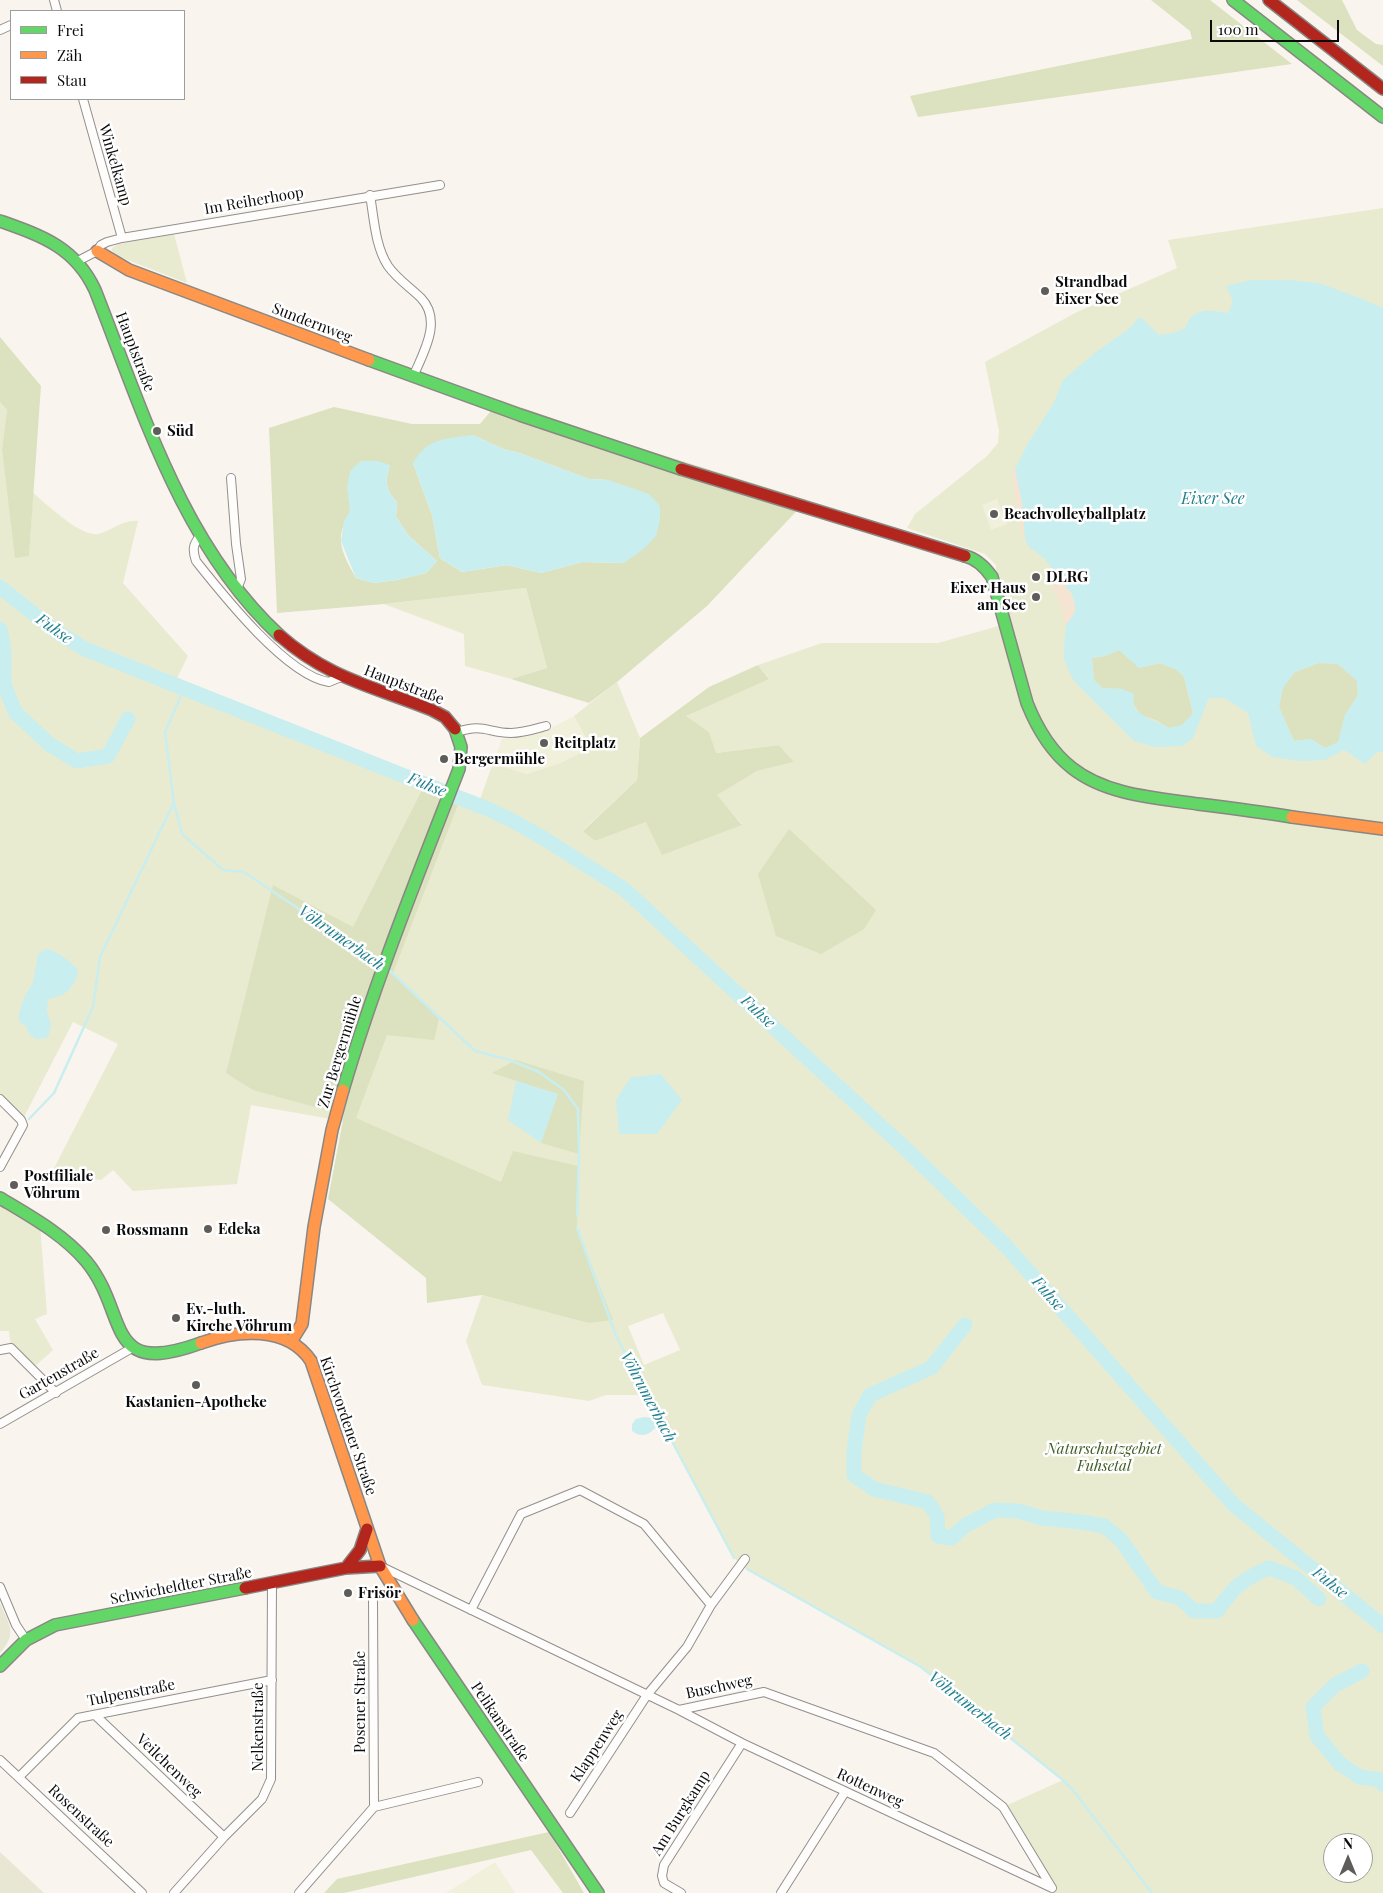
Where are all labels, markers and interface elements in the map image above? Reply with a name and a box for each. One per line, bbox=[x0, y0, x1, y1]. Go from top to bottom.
legend bbox=[10, 10, 185, 100]
scale bar bbox=[1213, 10, 1342, 42]
text: 100 m bbox=[1218, 19, 1259, 39]
text: Frei bbox=[57, 20, 84, 40]
text: Zäh bbox=[57, 45, 82, 65]
text: Stau bbox=[57, 70, 87, 90]
street label: Winkelkamp bbox=[95, 122, 135, 208]
street label: Im Reiherhoop bbox=[203, 183, 305, 219]
place label: Strandbad Eixer See bbox=[1055, 273, 1128, 308]
marker: Strandbad Eixer See bbox=[1039, 285, 1051, 297]
street label: Sundernweg bbox=[269, 299, 355, 347]
street label: Hauptstraße bbox=[112, 310, 158, 394]
place label: Süd bbox=[167, 422, 194, 440]
marker: Süd bbox=[151, 425, 163, 437]
water label: Eixer See bbox=[1181, 489, 1245, 509]
place label: Beachvolleyballplatz bbox=[1004, 505, 1146, 523]
marker: Beachvolleyballplatz bbox=[988, 508, 1000, 520]
place label: DLRG bbox=[1046, 568, 1088, 586]
marker: DLRG bbox=[1030, 571, 1042, 583]
place label: Eixer Haus am See bbox=[950, 579, 1026, 614]
marker: Eixer Haus am See bbox=[1030, 591, 1042, 603]
water label: Fuhse bbox=[32, 610, 76, 648]
street label: Hauptstraße bbox=[362, 662, 446, 708]
place label: Reitplatz bbox=[554, 734, 616, 752]
marker: Reitplatz bbox=[538, 737, 550, 749]
place label: Bergermühle bbox=[454, 750, 545, 768]
marker: Bergermühle bbox=[438, 753, 450, 765]
water label: Fuhse bbox=[405, 769, 449, 801]
water label: Vöhrumerbach bbox=[294, 901, 388, 975]
water label: Fuhse bbox=[737, 991, 779, 1033]
street label: Zur Bergermühle bbox=[314, 994, 366, 1110]
place label: Postfiliale Vöhrum bbox=[24, 1167, 93, 1202]
marker: Postfiliale Vöhrum bbox=[8, 1179, 20, 1191]
place label: Edeka bbox=[218, 1220, 260, 1238]
place label: Rossmann bbox=[116, 1221, 188, 1239]
marker: Edeka bbox=[202, 1223, 214, 1235]
marker: Rossmann bbox=[100, 1224, 112, 1236]
water label: Fuhse bbox=[1028, 1273, 1068, 1315]
place label: Ev.-luth. Kirche Vöhrum bbox=[186, 1300, 292, 1335]
marker: Ev.-luth. Kirche Vöhrum bbox=[170, 1312, 182, 1324]
street label: Gartenstraße bbox=[16, 1344, 102, 1404]
water label: Vöhrumerbach bbox=[616, 1348, 680, 1446]
street label: Kirchvordener Straße bbox=[316, 1354, 380, 1498]
marker: Kastanien-Apotheke bbox=[190, 1379, 202, 1391]
place label: Kastanien-Apotheke bbox=[125, 1393, 267, 1411]
park label: Naturschutzgebiet Fuhsetal bbox=[1046, 1440, 1162, 1475]
street label: Schwicheldter Straße bbox=[109, 1563, 253, 1609]
water label: Fuhse bbox=[1309, 1563, 1351, 1603]
place label: Frisör bbox=[358, 1584, 401, 1602]
marker: Frisör bbox=[342, 1587, 354, 1599]
street label: Posener Straße bbox=[351, 1651, 369, 1753]
water label: Vöhrumerbach bbox=[925, 1668, 1015, 1744]
street label: Buschweg bbox=[684, 1671, 754, 1703]
street label: Tulpenstraße bbox=[86, 1676, 176, 1710]
street label: Pelikanstraße bbox=[467, 1679, 533, 1765]
street label: Nelkenstraße bbox=[249, 1682, 267, 1772]
street label: Klappenweg bbox=[567, 1707, 627, 1785]
street label: Veilchenweg bbox=[132, 1730, 206, 1802]
street label: Rottenweg bbox=[834, 1765, 906, 1811]
street label: Am Burgkamp bbox=[648, 1767, 714, 1859]
street label: Rosenstraße bbox=[44, 1781, 118, 1851]
north arrow bbox=[1323, 1833, 1373, 1883]
text: N bbox=[1343, 1834, 1353, 1853]

